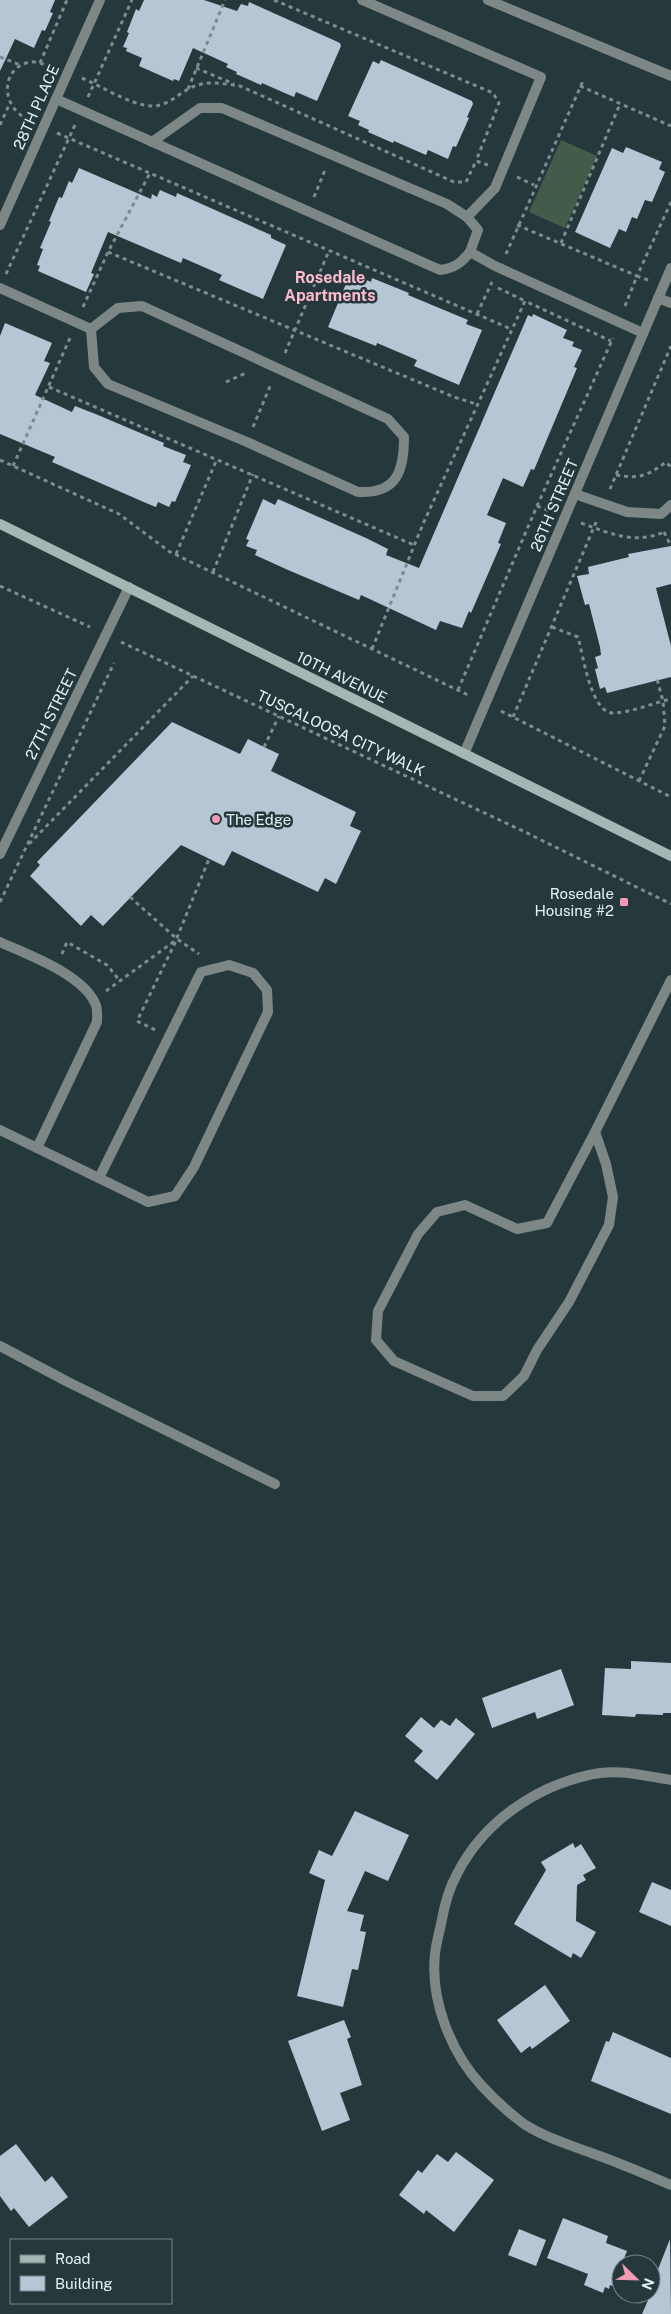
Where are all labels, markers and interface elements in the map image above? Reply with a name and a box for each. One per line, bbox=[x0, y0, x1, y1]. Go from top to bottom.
street label: 28TH PLACE bbox=[10, 62, 62, 152]
district label: Rosedale Apartments bbox=[284, 268, 376, 305]
street label: 26TH STREET bbox=[527, 456, 581, 554]
street label: 10TH AVENUE bbox=[294, 648, 390, 706]
street label: 27TH STREET bbox=[22, 666, 80, 762]
street label: TUSCALOOSA CITY WALK bbox=[255, 687, 427, 779]
place label: The Edge bbox=[226, 811, 291, 828]
marker: The Edge bbox=[210, 813, 222, 825]
place label: Rosedale Housing #2 bbox=[534, 885, 614, 919]
marker: Rosedale Housing #2 bbox=[618, 896, 630, 908]
legend bbox=[10, 2239, 172, 2304]
text: Road bbox=[55, 2250, 91, 2267]
north arrow bbox=[611, 2254, 661, 2304]
text: Building bbox=[55, 2275, 113, 2292]
text: N bbox=[638, 2276, 657, 2292]

